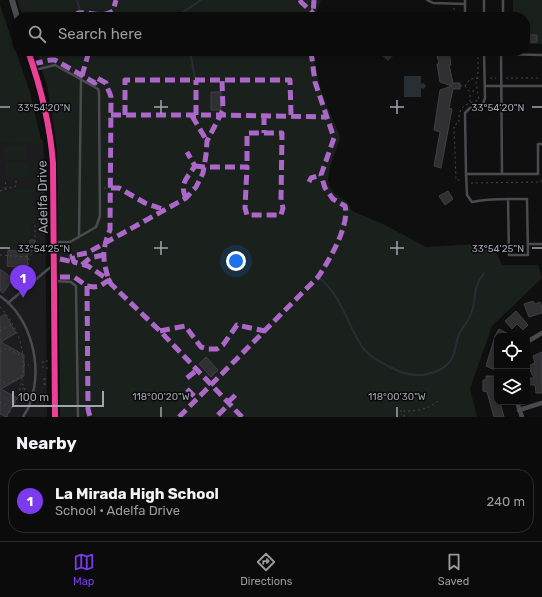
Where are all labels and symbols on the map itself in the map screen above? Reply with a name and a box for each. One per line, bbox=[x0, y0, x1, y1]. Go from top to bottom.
text: 33°54'20"N bbox=[18, 102, 71, 114]
text: 33°54'20"N bbox=[472, 102, 525, 114]
street label: Adelfa Drive bbox=[34, 160, 51, 234]
text: 33°54'25"N bbox=[18, 243, 70, 255]
text: 33°54'25"N bbox=[472, 243, 524, 255]
your location bbox=[226, 251, 246, 271]
pin: 1 bbox=[10, 265, 36, 298]
scale bar bbox=[12, 389, 104, 408]
text: 118°00'20"W bbox=[132, 391, 190, 403]
text: 118°00'30"W bbox=[368, 391, 426, 403]

